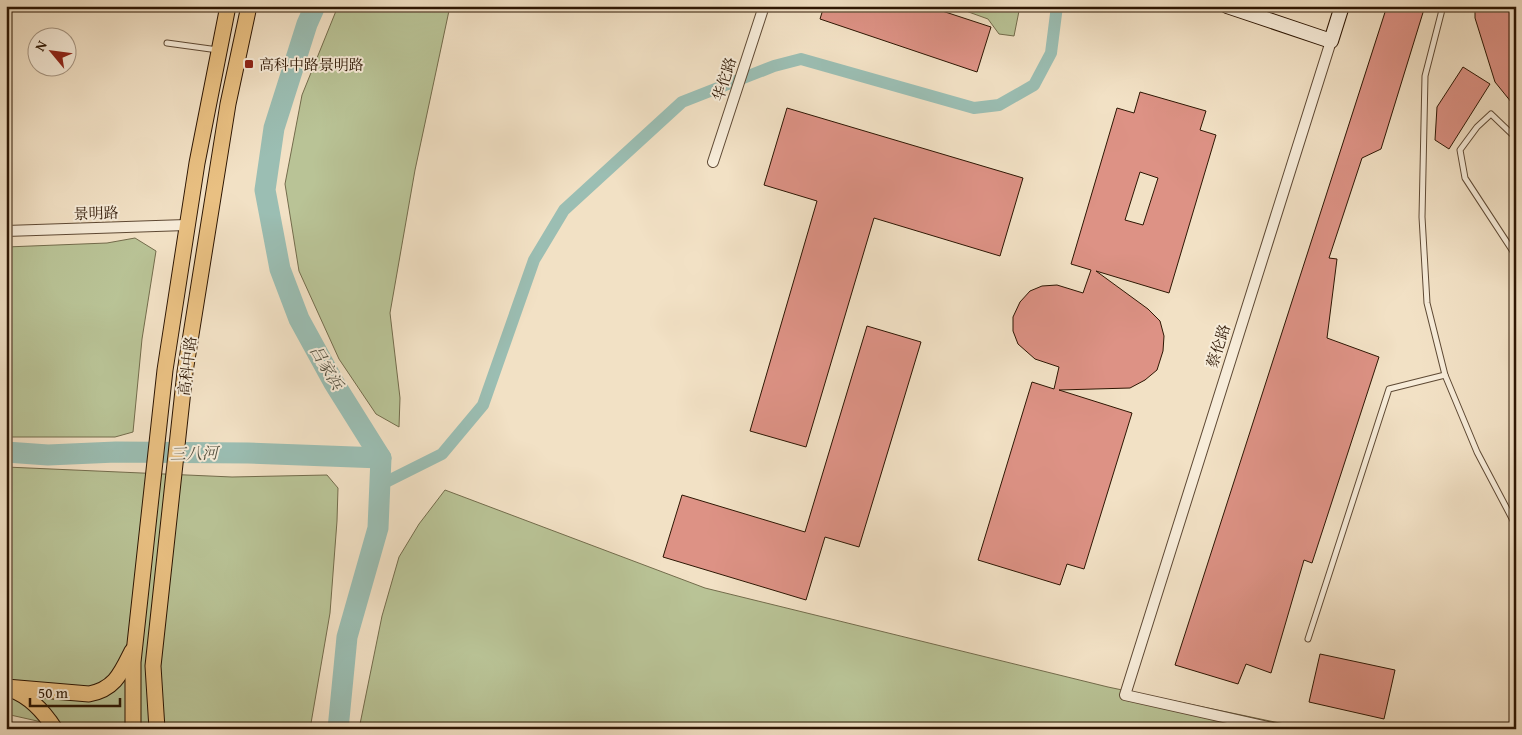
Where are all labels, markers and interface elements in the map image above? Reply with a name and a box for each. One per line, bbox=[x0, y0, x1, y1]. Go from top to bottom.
north arrow bbox=[28, 28, 78, 78]
text: N bbox=[30, 36, 52, 55]
place label: 高科中路景明路 bbox=[259, 54, 364, 75]
street label: 华佗路 bbox=[707, 54, 741, 104]
marker: 高科中路景明路 bbox=[243, 58, 255, 70]
street label: 景明路 bbox=[73, 202, 119, 224]
street label: 蔡伦路 bbox=[1201, 321, 1235, 371]
street label: 高科中路 bbox=[173, 335, 201, 397]
water label: 吕家浜 bbox=[304, 340, 351, 395]
water label: 三八河 bbox=[170, 441, 221, 465]
scale bar bbox=[30, 675, 120, 707]
text: 50 m bbox=[38, 682, 69, 703]

